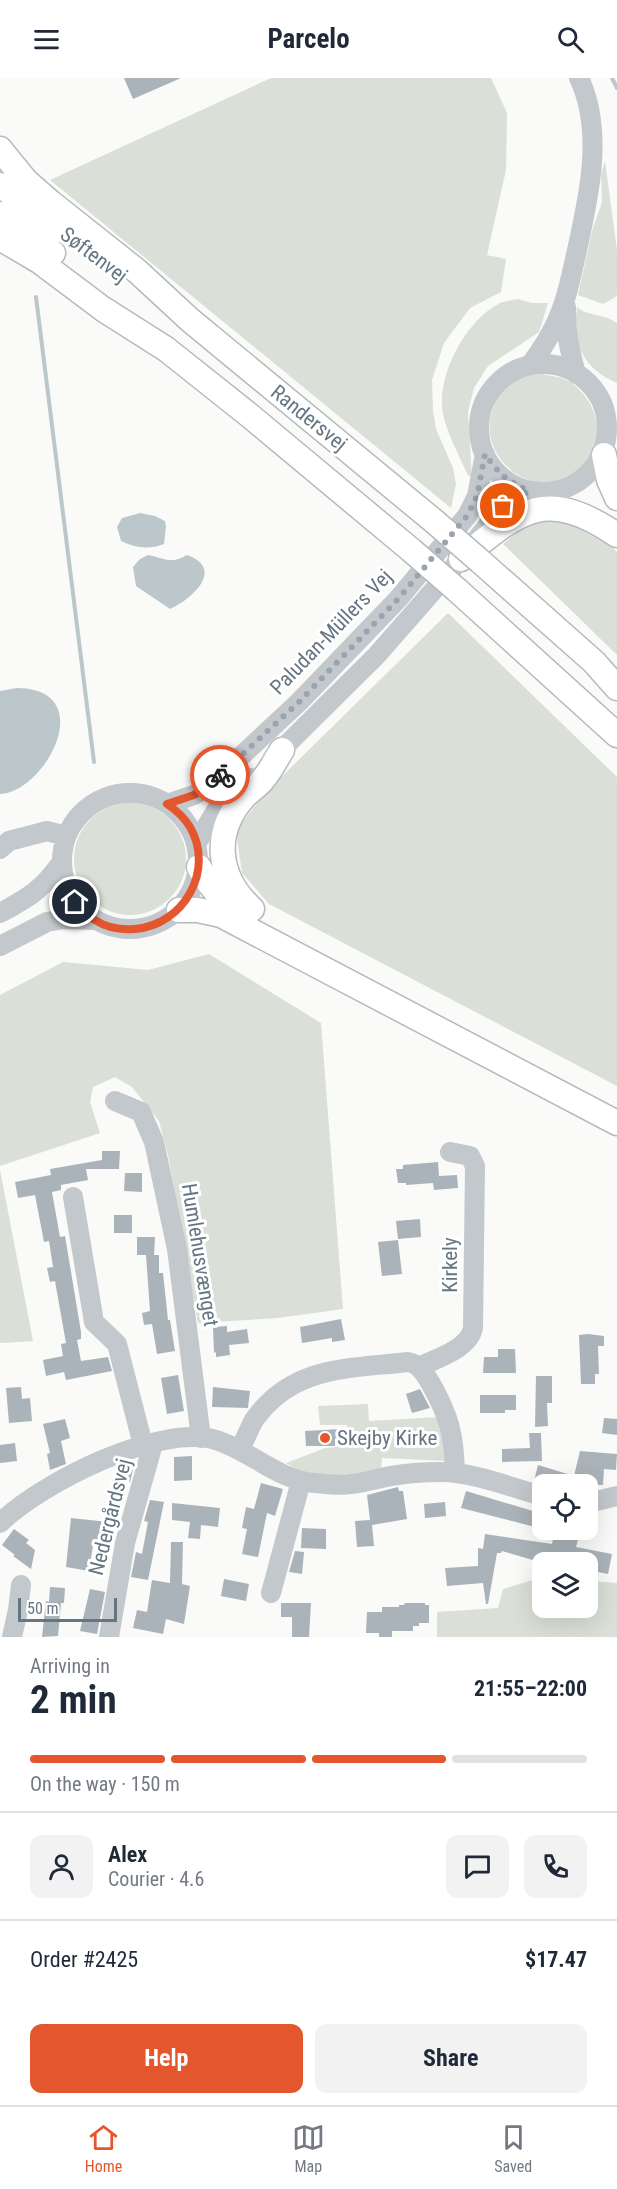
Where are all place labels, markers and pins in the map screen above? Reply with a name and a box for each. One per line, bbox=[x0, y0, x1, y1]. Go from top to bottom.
pin bbox=[477, 480, 528, 531]
pin bbox=[49, 876, 100, 927]
place label: Skejby Kirke bbox=[337, 1426, 437, 1450]
marker: Skejby Kirke bbox=[318, 1431, 332, 1445]

